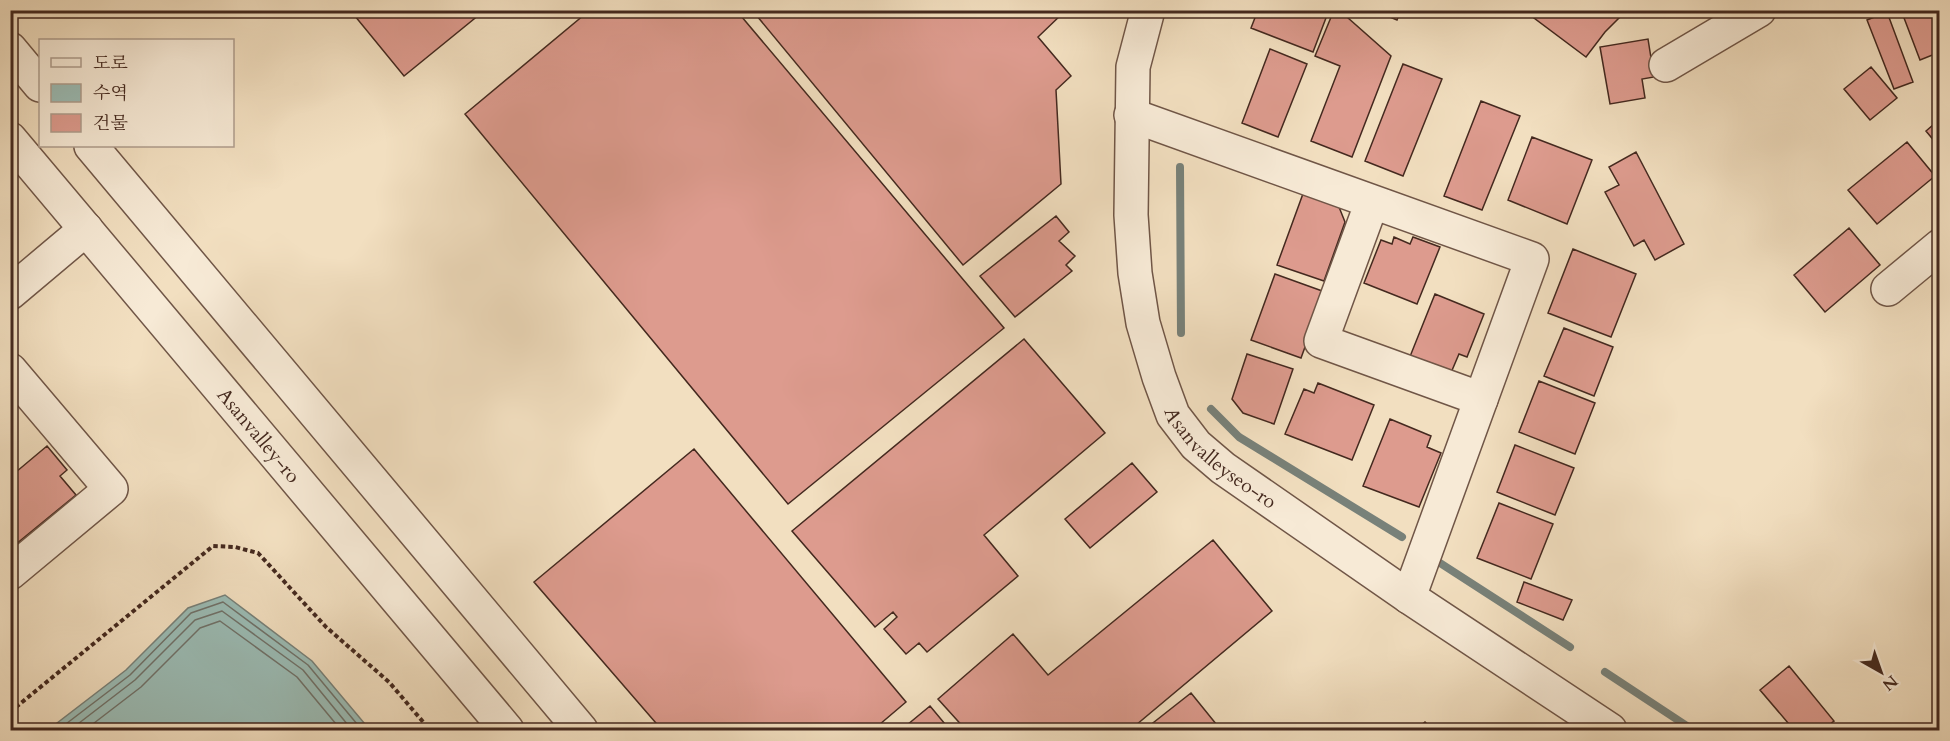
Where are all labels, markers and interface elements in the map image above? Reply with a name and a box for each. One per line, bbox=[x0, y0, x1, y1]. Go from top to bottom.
legend bbox=[39, 39, 234, 147]
text: 도로 bbox=[93, 51, 128, 76]
text: 수역 bbox=[93, 81, 128, 106]
text: 건물 bbox=[93, 111, 128, 136]
street label: Asanvalley-ro bbox=[211, 382, 307, 489]
street label: Asanvalleyseo-ro bbox=[1157, 404, 1282, 515]
north arrow bbox=[1851, 642, 1911, 702]
text: N bbox=[1878, 670, 1902, 696]

